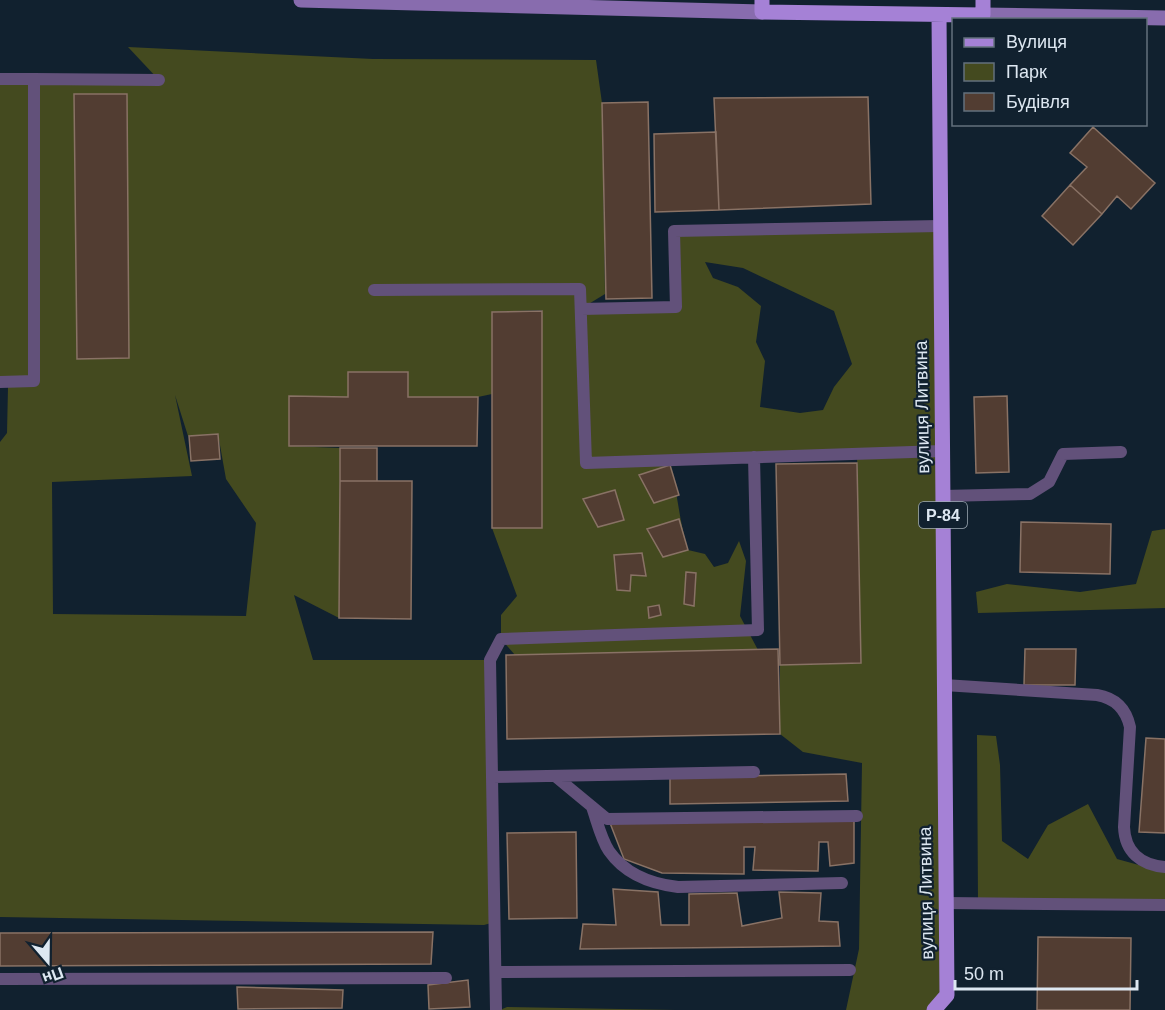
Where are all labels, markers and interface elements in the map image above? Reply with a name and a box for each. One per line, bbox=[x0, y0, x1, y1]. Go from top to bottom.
legend bbox=[952, 18, 1147, 126]
text: Вулиця bbox=[1006, 32, 1067, 52]
text: Парк bbox=[1006, 62, 1047, 82]
text: Будівля bbox=[1006, 92, 1070, 112]
street label: вулиця Литвина bbox=[911, 339, 933, 474]
road number: Р-84 bbox=[919, 502, 967, 528]
street label: вулиця Литвина bbox=[915, 825, 937, 960]
north arrow bbox=[18, 932, 78, 992]
scale bar bbox=[955, 953, 1136, 991]
text: Пн bbox=[40, 964, 66, 987]
text: 50 m bbox=[964, 964, 1004, 984]

